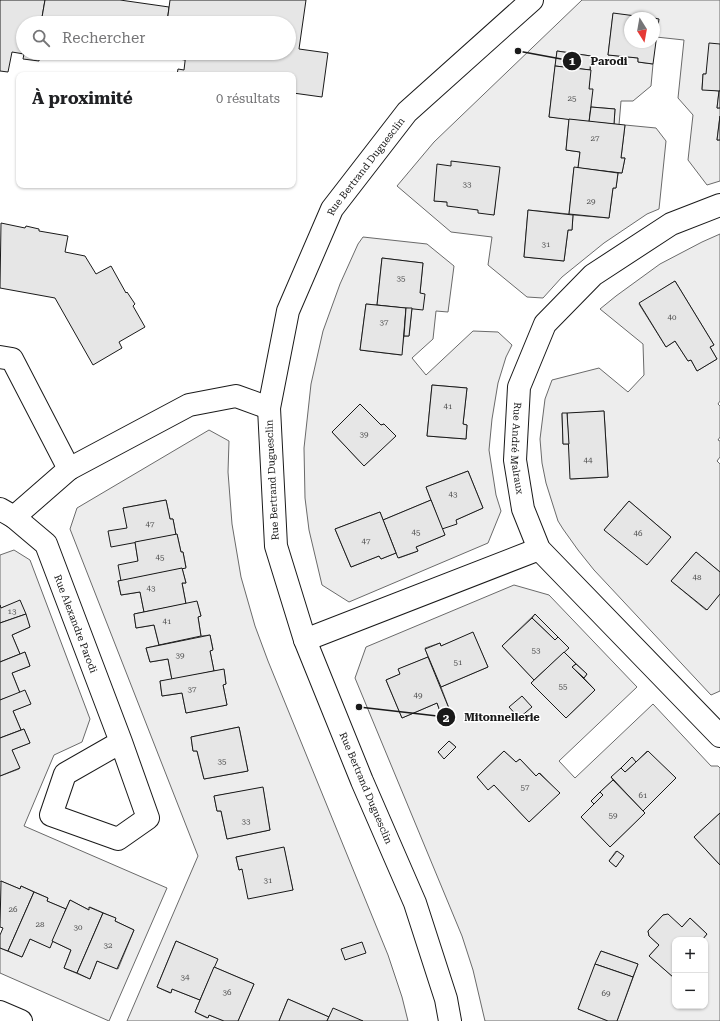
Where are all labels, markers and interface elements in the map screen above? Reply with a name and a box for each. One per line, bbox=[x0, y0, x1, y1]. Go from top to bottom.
north arrow bbox=[624, 12, 660, 48]
search box bbox=[16, 16, 296, 60]
icon: search bbox=[30, 27, 52, 49]
text: Rechercher bbox=[62, 29, 145, 47]
callout: Parodi bbox=[562, 50, 635, 73]
text: 1 bbox=[569, 54, 576, 68]
text: Parodi bbox=[591, 55, 628, 68]
text: À proximité bbox=[32, 88, 133, 108]
text: 0 résultats bbox=[216, 91, 280, 106]
house number: 25 bbox=[568, 94, 577, 103]
street label: Rue Bertrand Duguesclin bbox=[325, 115, 407, 217]
house number: 27 bbox=[591, 134, 600, 143]
house number: 33 bbox=[463, 180, 472, 189]
house number: 29 bbox=[587, 197, 596, 206]
house number: 31 bbox=[542, 240, 551, 249]
house number: 35 bbox=[397, 274, 406, 283]
house number: 40 bbox=[668, 313, 677, 322]
house number: 37 bbox=[380, 318, 389, 327]
house number: 41 bbox=[444, 402, 453, 411]
street label: Rue André Malraux bbox=[509, 402, 526, 495]
street label: Rue Bertrand Duguesclin bbox=[263, 419, 281, 540]
house number: 39 bbox=[360, 430, 369, 439]
house number: 44 bbox=[584, 456, 593, 465]
house number: 43 bbox=[449, 490, 458, 499]
house number: 47 bbox=[146, 520, 155, 529]
house number: 45 bbox=[412, 528, 421, 537]
house number: 46 bbox=[634, 529, 643, 538]
house number: 47 bbox=[362, 537, 371, 546]
house number: 45 bbox=[156, 553, 165, 562]
street label: Rue Alexandre Parodi bbox=[53, 573, 100, 674]
house number: 48 bbox=[693, 573, 702, 582]
house number: 43 bbox=[147, 584, 156, 593]
house number: 13 bbox=[8, 607, 17, 616]
house number: 41 bbox=[163, 617, 172, 626]
house number: 53 bbox=[532, 646, 541, 655]
house number: 39 bbox=[176, 651, 185, 660]
house number: 51 bbox=[454, 658, 463, 667]
house number: 55 bbox=[559, 682, 568, 691]
house number: 37 bbox=[188, 685, 197, 694]
house number: 49 bbox=[414, 691, 423, 700]
callout: Mitonnellerie bbox=[436, 706, 548, 729]
text: 2 bbox=[443, 711, 450, 725]
text: Mitonnellerie bbox=[464, 711, 540, 724]
street label: Rue Bertrand Duguesclin bbox=[337, 730, 395, 846]
house number: 35 bbox=[218, 757, 227, 766]
house number: 57 bbox=[521, 783, 530, 792]
house number: 61 bbox=[639, 791, 648, 800]
house number: 59 bbox=[609, 811, 618, 820]
house number: 33 bbox=[242, 817, 251, 826]
house number: 31 bbox=[264, 876, 273, 885]
house number: 26 bbox=[9, 905, 18, 914]
house number: 28 bbox=[36, 920, 45, 929]
house number: 30 bbox=[74, 923, 83, 932]
map controls bbox=[672, 937, 708, 1009]
button: + bbox=[672, 937, 708, 973]
house number: 32 bbox=[104, 941, 113, 950]
house number: 34 bbox=[181, 973, 190, 982]
button: − bbox=[672, 973, 708, 1009]
house number: 36 bbox=[223, 988, 232, 997]
house number: 69 bbox=[602, 989, 611, 998]

